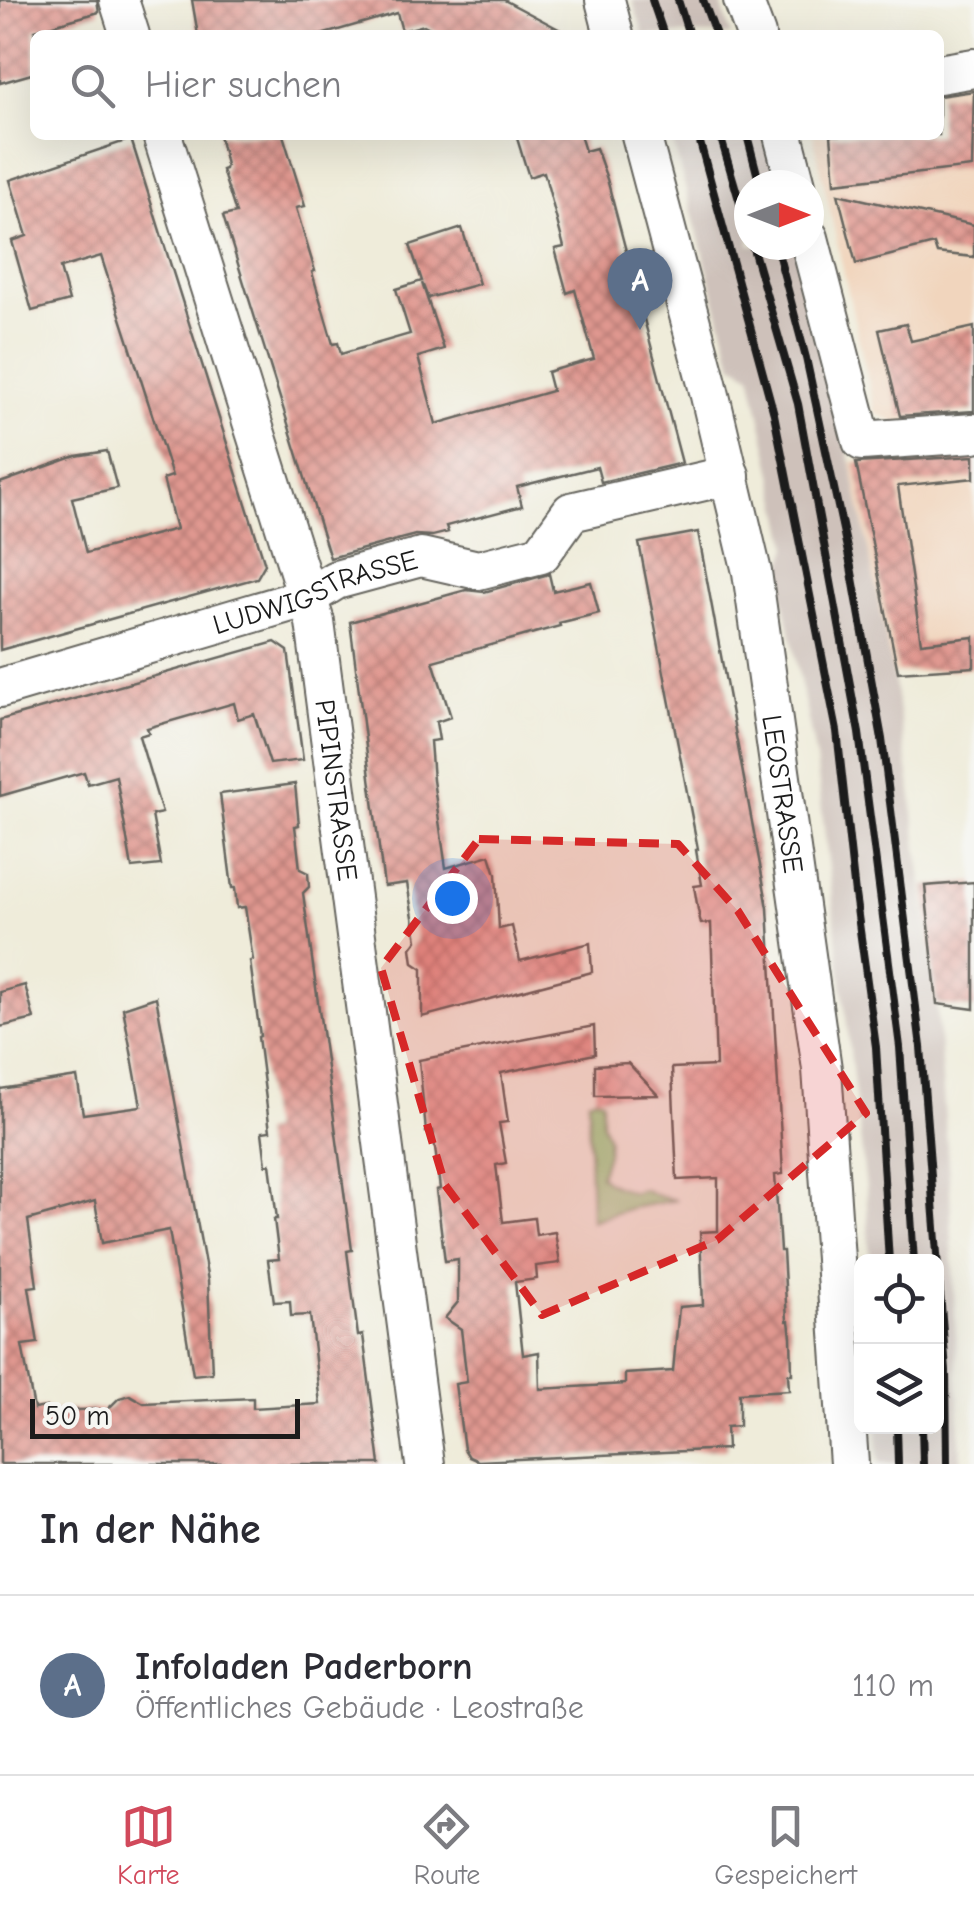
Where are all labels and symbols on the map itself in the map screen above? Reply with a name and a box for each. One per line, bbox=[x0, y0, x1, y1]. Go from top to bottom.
north arrow bbox=[734, 170, 824, 260]
pin: A bbox=[608, 248, 672, 330]
street label: LUDWIGSTRASSE bbox=[209, 544, 421, 641]
street label: PIPINSTRASSE bbox=[308, 698, 364, 883]
street label: LEOSTRASSE bbox=[755, 713, 809, 875]
your location bbox=[427, 873, 478, 924]
scale bar bbox=[30, 1394, 300, 1438]

